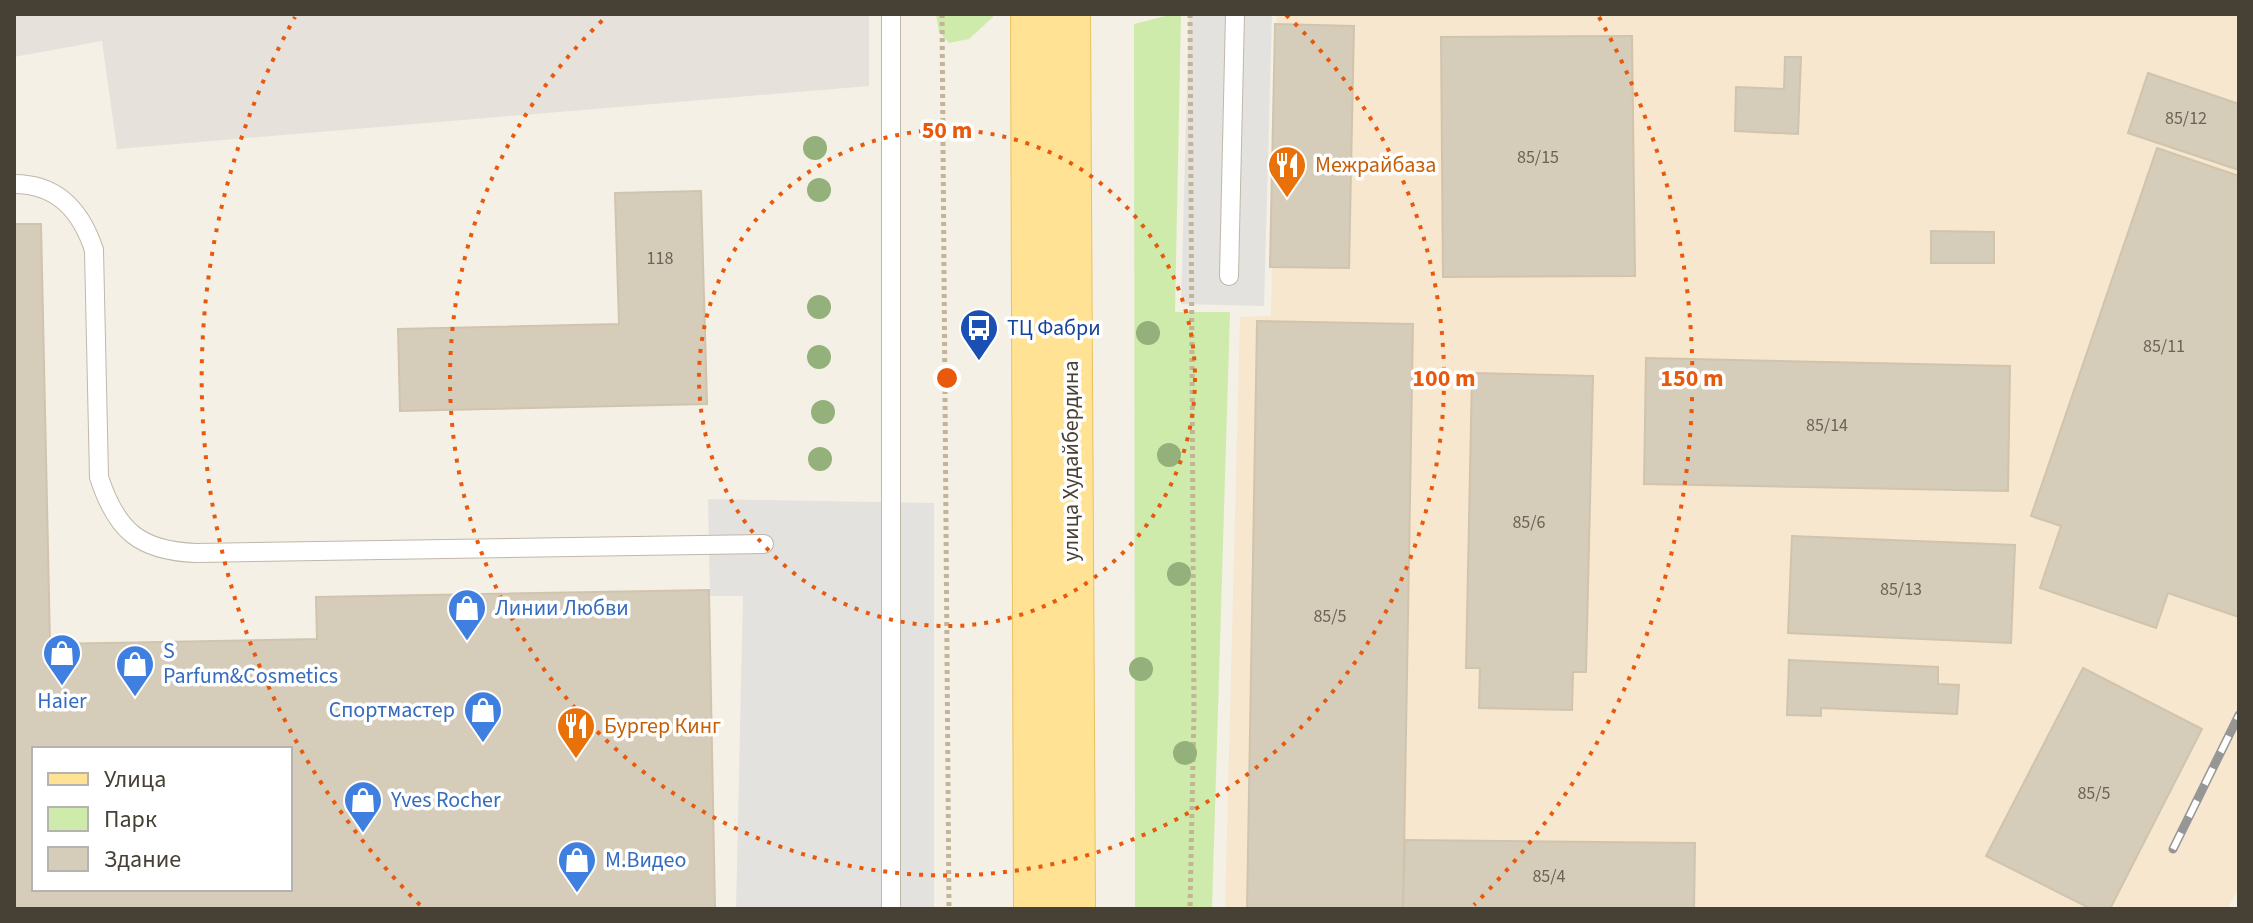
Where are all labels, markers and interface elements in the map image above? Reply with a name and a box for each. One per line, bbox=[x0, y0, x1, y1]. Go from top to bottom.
house number: 85/12 bbox=[2165, 106, 2207, 131]
text: 50 m bbox=[922, 113, 972, 148]
restaurant icon: Межрайбаза bbox=[1266, 144, 1308, 199]
house number: 85/15 bbox=[1517, 145, 1559, 170]
place label: Межрайбаза bbox=[1315, 149, 1436, 181]
house number: 118 bbox=[647, 246, 673, 271]
bus stop icon: ТЦ Фабри bbox=[958, 307, 1000, 362]
place label: ТЦ Фабри bbox=[1007, 312, 1101, 344]
house number: 85/11 bbox=[2143, 334, 2185, 359]
street label: улица Худайбердина bbox=[1055, 360, 1087, 562]
text: 100 m bbox=[1412, 361, 1476, 396]
text: 150 m bbox=[1660, 361, 1724, 396]
centre of rings bbox=[933, 364, 961, 392]
house number: 85/14 bbox=[1806, 413, 1848, 438]
house number: 85/6 bbox=[1512, 510, 1546, 535]
house number: 85/13 bbox=[1880, 577, 1922, 602]
shop icon: Линии Любви bbox=[446, 587, 488, 642]
place label: Линии Любви bbox=[495, 592, 629, 624]
house number: 85/5 bbox=[1313, 604, 1347, 629]
shop icon: Haier bbox=[41, 632, 83, 687]
place label: S Parfum&Cosmetics bbox=[163, 635, 338, 692]
shop icon: S Parfum&Cosmetics bbox=[114, 643, 156, 698]
place label: Haier bbox=[37, 685, 87, 717]
shop icon: Спортмастер bbox=[462, 689, 504, 744]
place label: Спортмастер bbox=[329, 694, 455, 726]
restaurant icon: Бургер Кинг bbox=[555, 705, 597, 760]
place label: Бургер Кинг bbox=[604, 710, 721, 742]
legend bbox=[32, 747, 292, 891]
text: Улица bbox=[104, 762, 166, 797]
shop icon: Yves Rocher bbox=[342, 779, 384, 834]
house number: 85/5 bbox=[2077, 781, 2111, 806]
place label: Yves Rocher bbox=[390, 784, 501, 816]
text: Парк bbox=[104, 802, 157, 837]
shop icon: М.Видео bbox=[556, 839, 598, 894]
text: Здание bbox=[104, 842, 181, 877]
place label: М.Видео bbox=[605, 844, 686, 876]
house number: 85/4 bbox=[1532, 864, 1566, 889]

